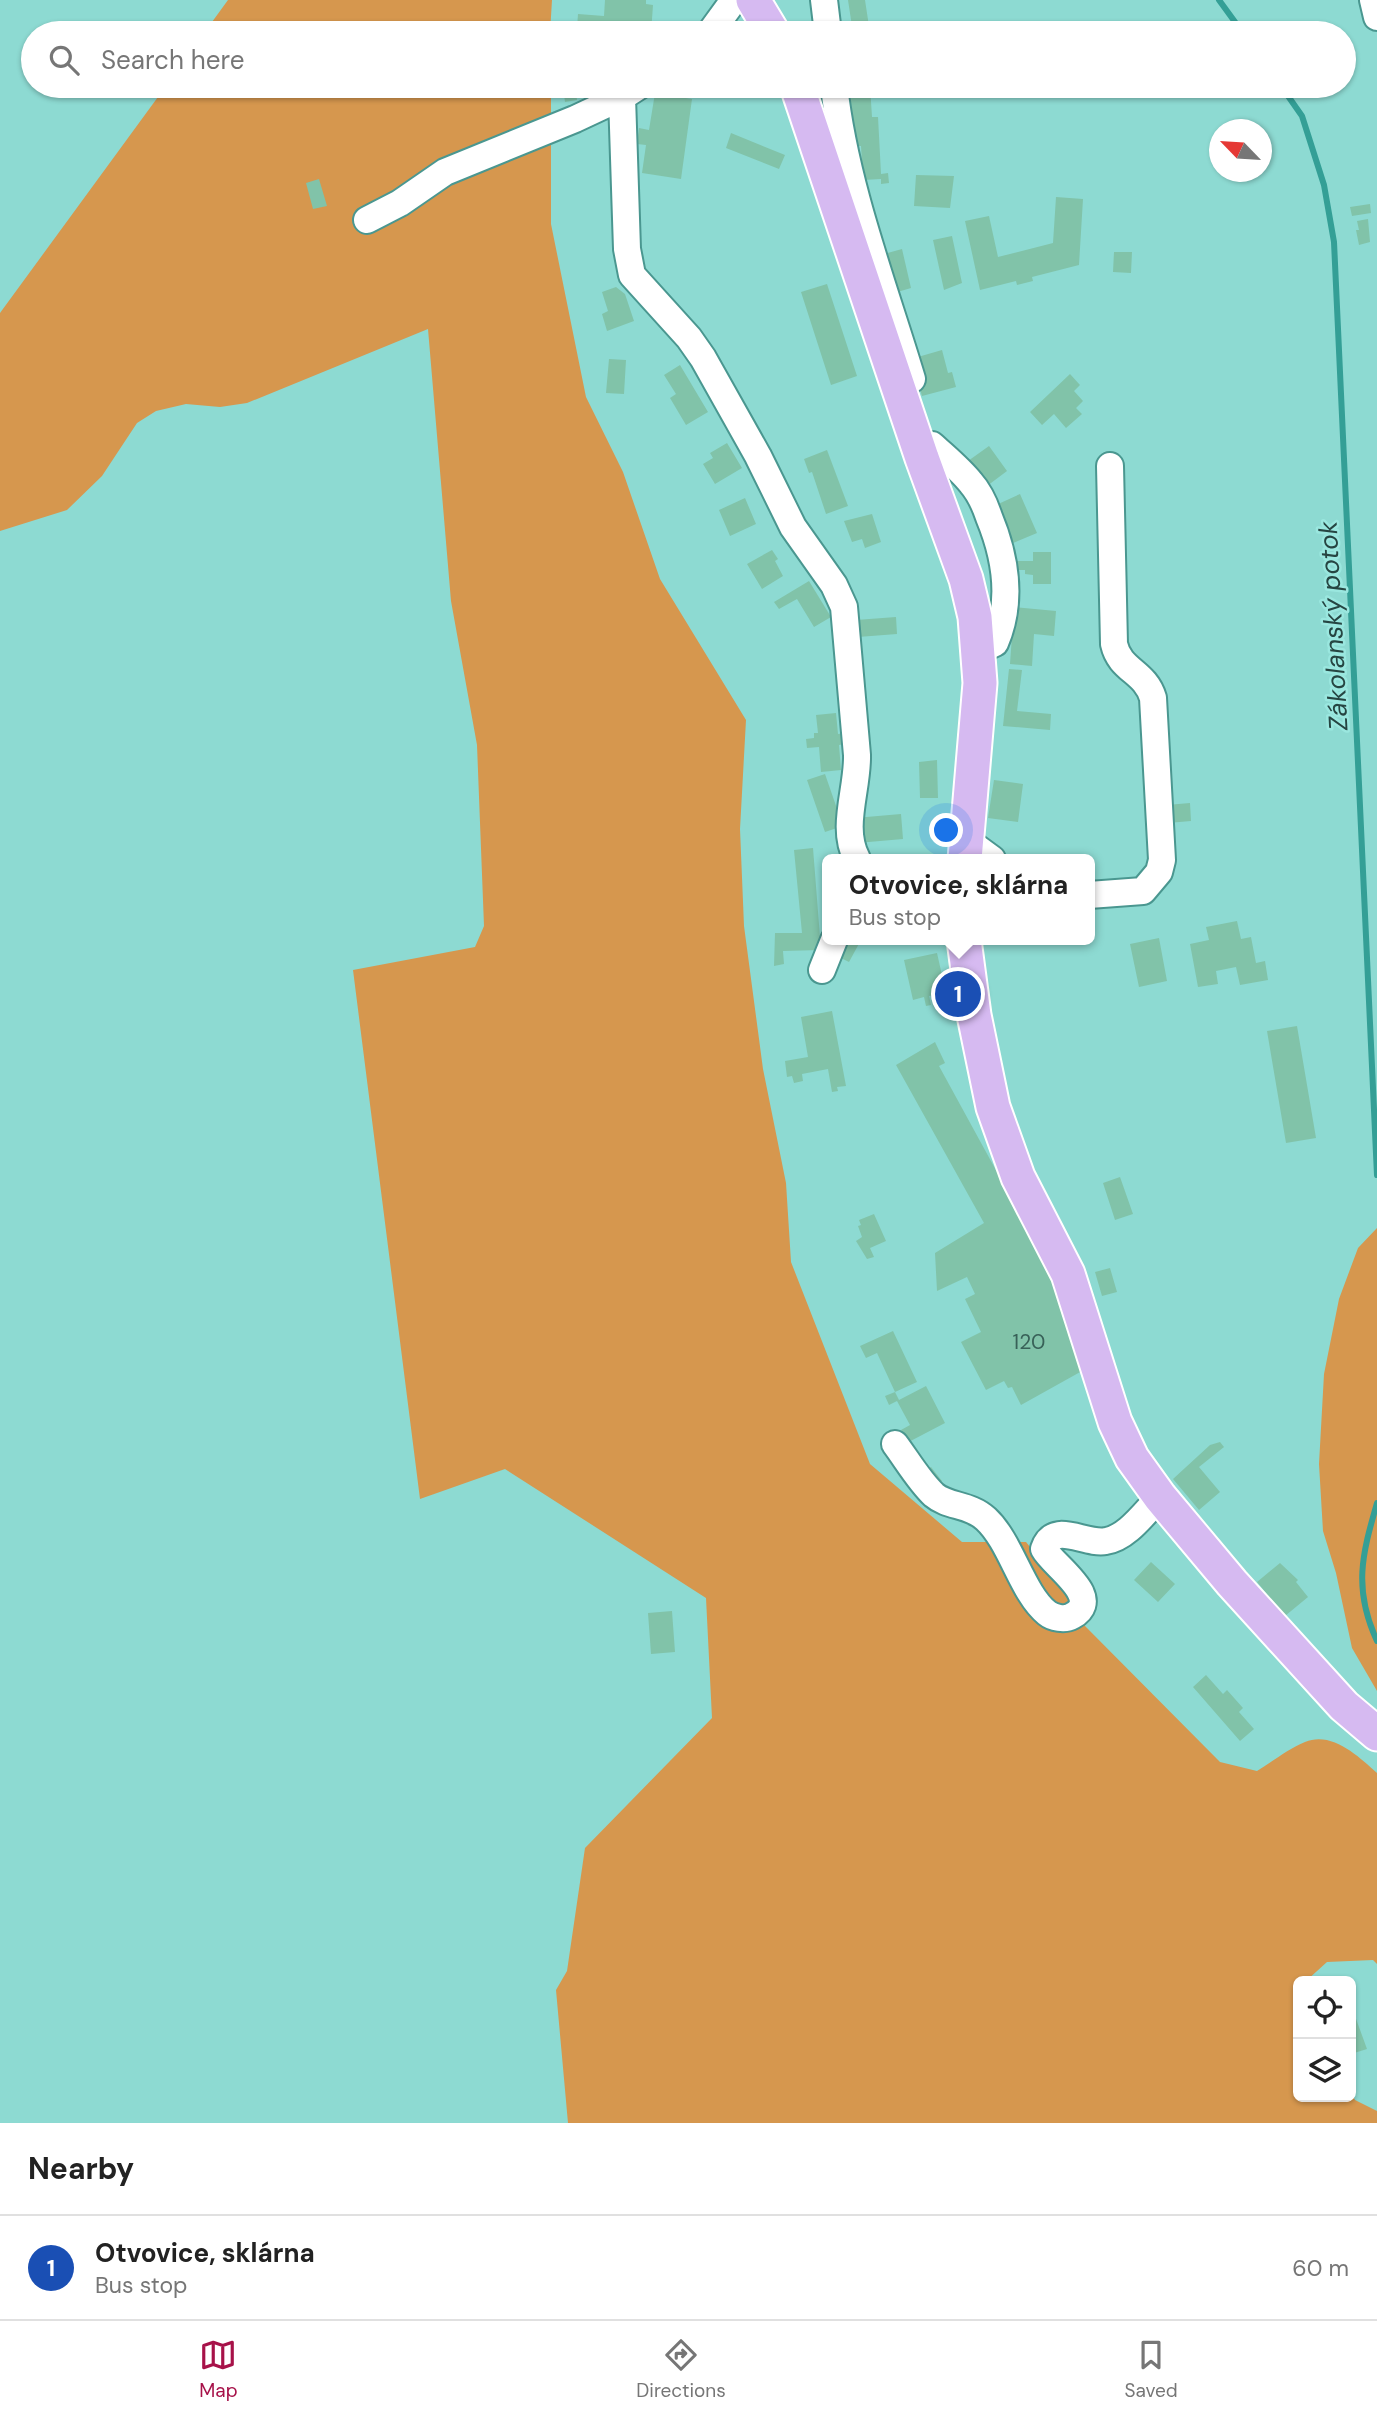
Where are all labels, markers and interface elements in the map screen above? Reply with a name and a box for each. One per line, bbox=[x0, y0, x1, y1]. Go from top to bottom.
search box bbox=[21, 21, 1356, 98]
icon: search bbox=[45, 41, 83, 79]
text: Search here bbox=[101, 43, 244, 77]
north arrow bbox=[1209, 119, 1272, 182]
water label: Zákolanský potok bbox=[1310, 520, 1355, 732]
your location bbox=[929, 813, 963, 847]
popup bbox=[822, 854, 1095, 945]
text: Otvovice, sklárna bbox=[849, 868, 1068, 902]
text: Bus stop bbox=[849, 902, 941, 932]
pin: 1 bbox=[935, 968, 981, 1020]
house number: 120 bbox=[1013, 1328, 1045, 1356]
map controls bbox=[1293, 1976, 1356, 2102]
button: locate bbox=[1293, 1976, 1356, 2039]
button: layers bbox=[1293, 2039, 1356, 2102]
text: Nearby bbox=[28, 2149, 134, 2188]
text: Otvovice, sklárna bbox=[95, 2236, 315, 2270]
text: 1 bbox=[47, 2253, 55, 2283]
text: 60 m bbox=[1292, 2253, 1349, 2283]
text: Bus stop bbox=[95, 2270, 187, 2300]
tab: Map bbox=[199, 2336, 238, 2403]
tab: Directions bbox=[636, 2336, 726, 2403]
tab: Saved bbox=[1124, 2336, 1178, 2403]

